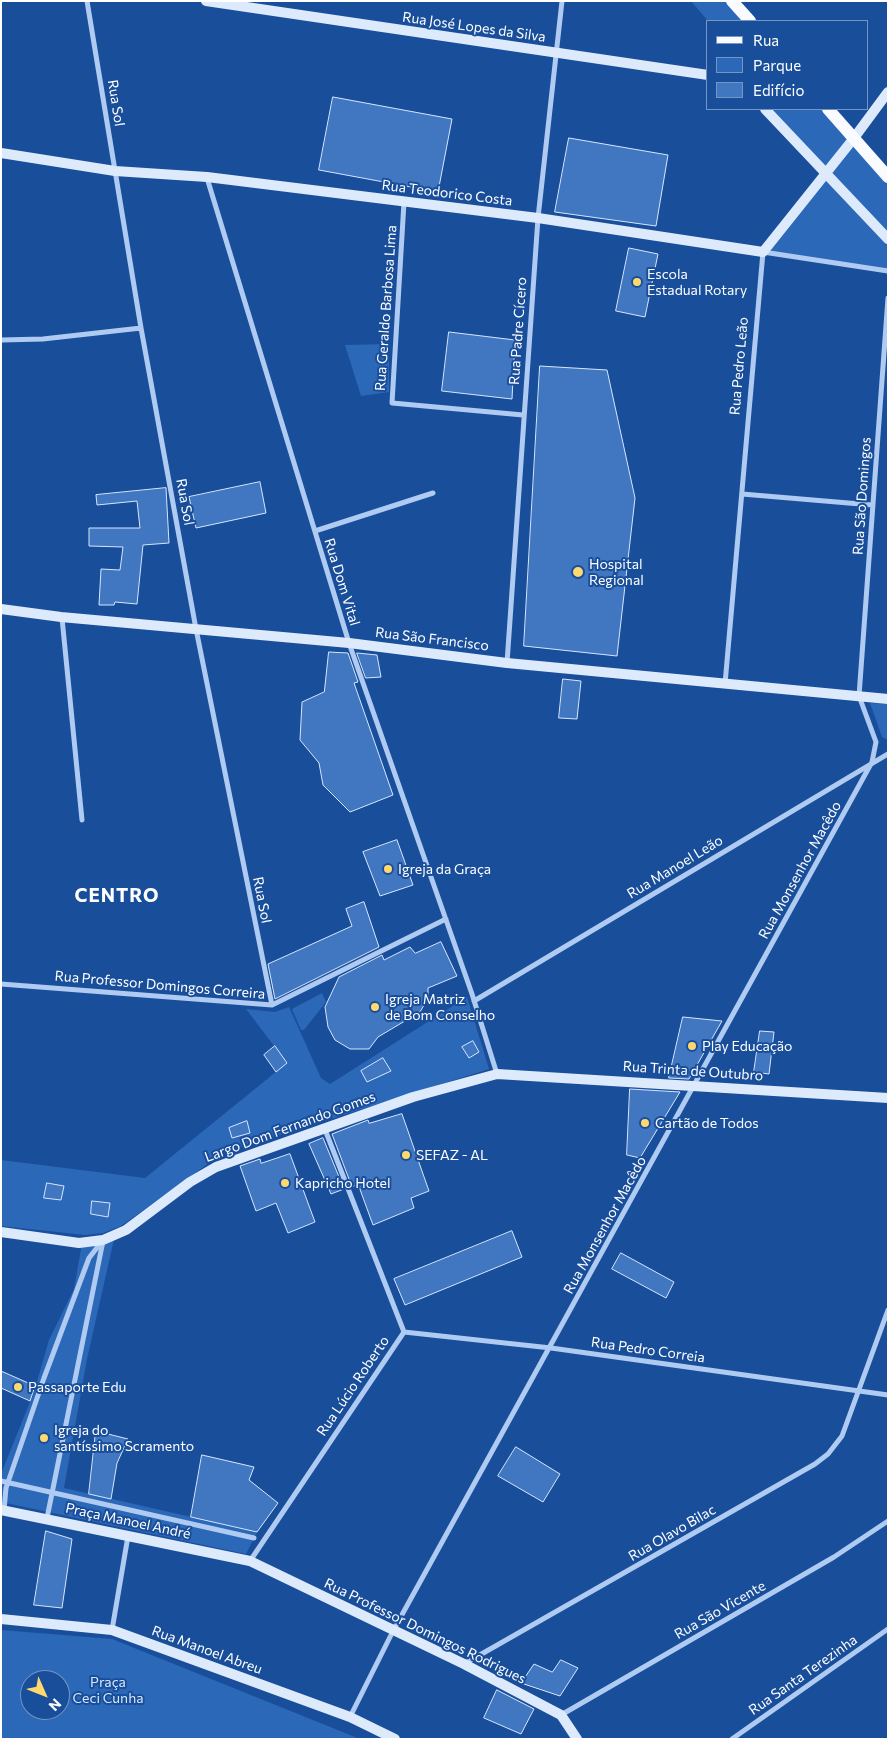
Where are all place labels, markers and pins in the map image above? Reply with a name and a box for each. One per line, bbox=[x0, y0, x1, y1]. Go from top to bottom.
place label: Escola Estadual Rotary bbox=[647, 266, 747, 298]
marker: Escola Estadual Rotary bbox=[631, 276, 643, 288]
place label: Hospital Regional bbox=[589, 556, 644, 588]
marker: Hospital Regional bbox=[571, 565, 585, 579]
place label: Igreja da Graça bbox=[398, 861, 491, 877]
marker: Igreja da Graça bbox=[382, 863, 394, 875]
place label: Igreja Matriz de Bom Conselho bbox=[385, 991, 495, 1024]
marker: Igreja Matriz de Bom Conselho bbox=[369, 1001, 381, 1013]
place label: Play Educação bbox=[702, 1038, 792, 1054]
marker: Play Educação bbox=[686, 1040, 698, 1052]
place label: Cartão de Todos bbox=[655, 1115, 759, 1131]
marker: Cartão de Todos bbox=[639, 1117, 651, 1129]
place label: SEFAZ - AL bbox=[416, 1147, 488, 1163]
marker: SEFAZ - AL bbox=[400, 1149, 412, 1161]
place label: Kapricho Hotel bbox=[295, 1175, 391, 1191]
marker: Kapricho Hotel bbox=[279, 1177, 291, 1189]
place label: Passaporte Edu bbox=[28, 1379, 126, 1395]
marker: Passaporte Edu bbox=[12, 1381, 24, 1393]
place label: Igreja do santíssimo Scramento bbox=[54, 1422, 194, 1454]
marker: Igreja do santíssimo Scramento bbox=[38, 1432, 50, 1444]

